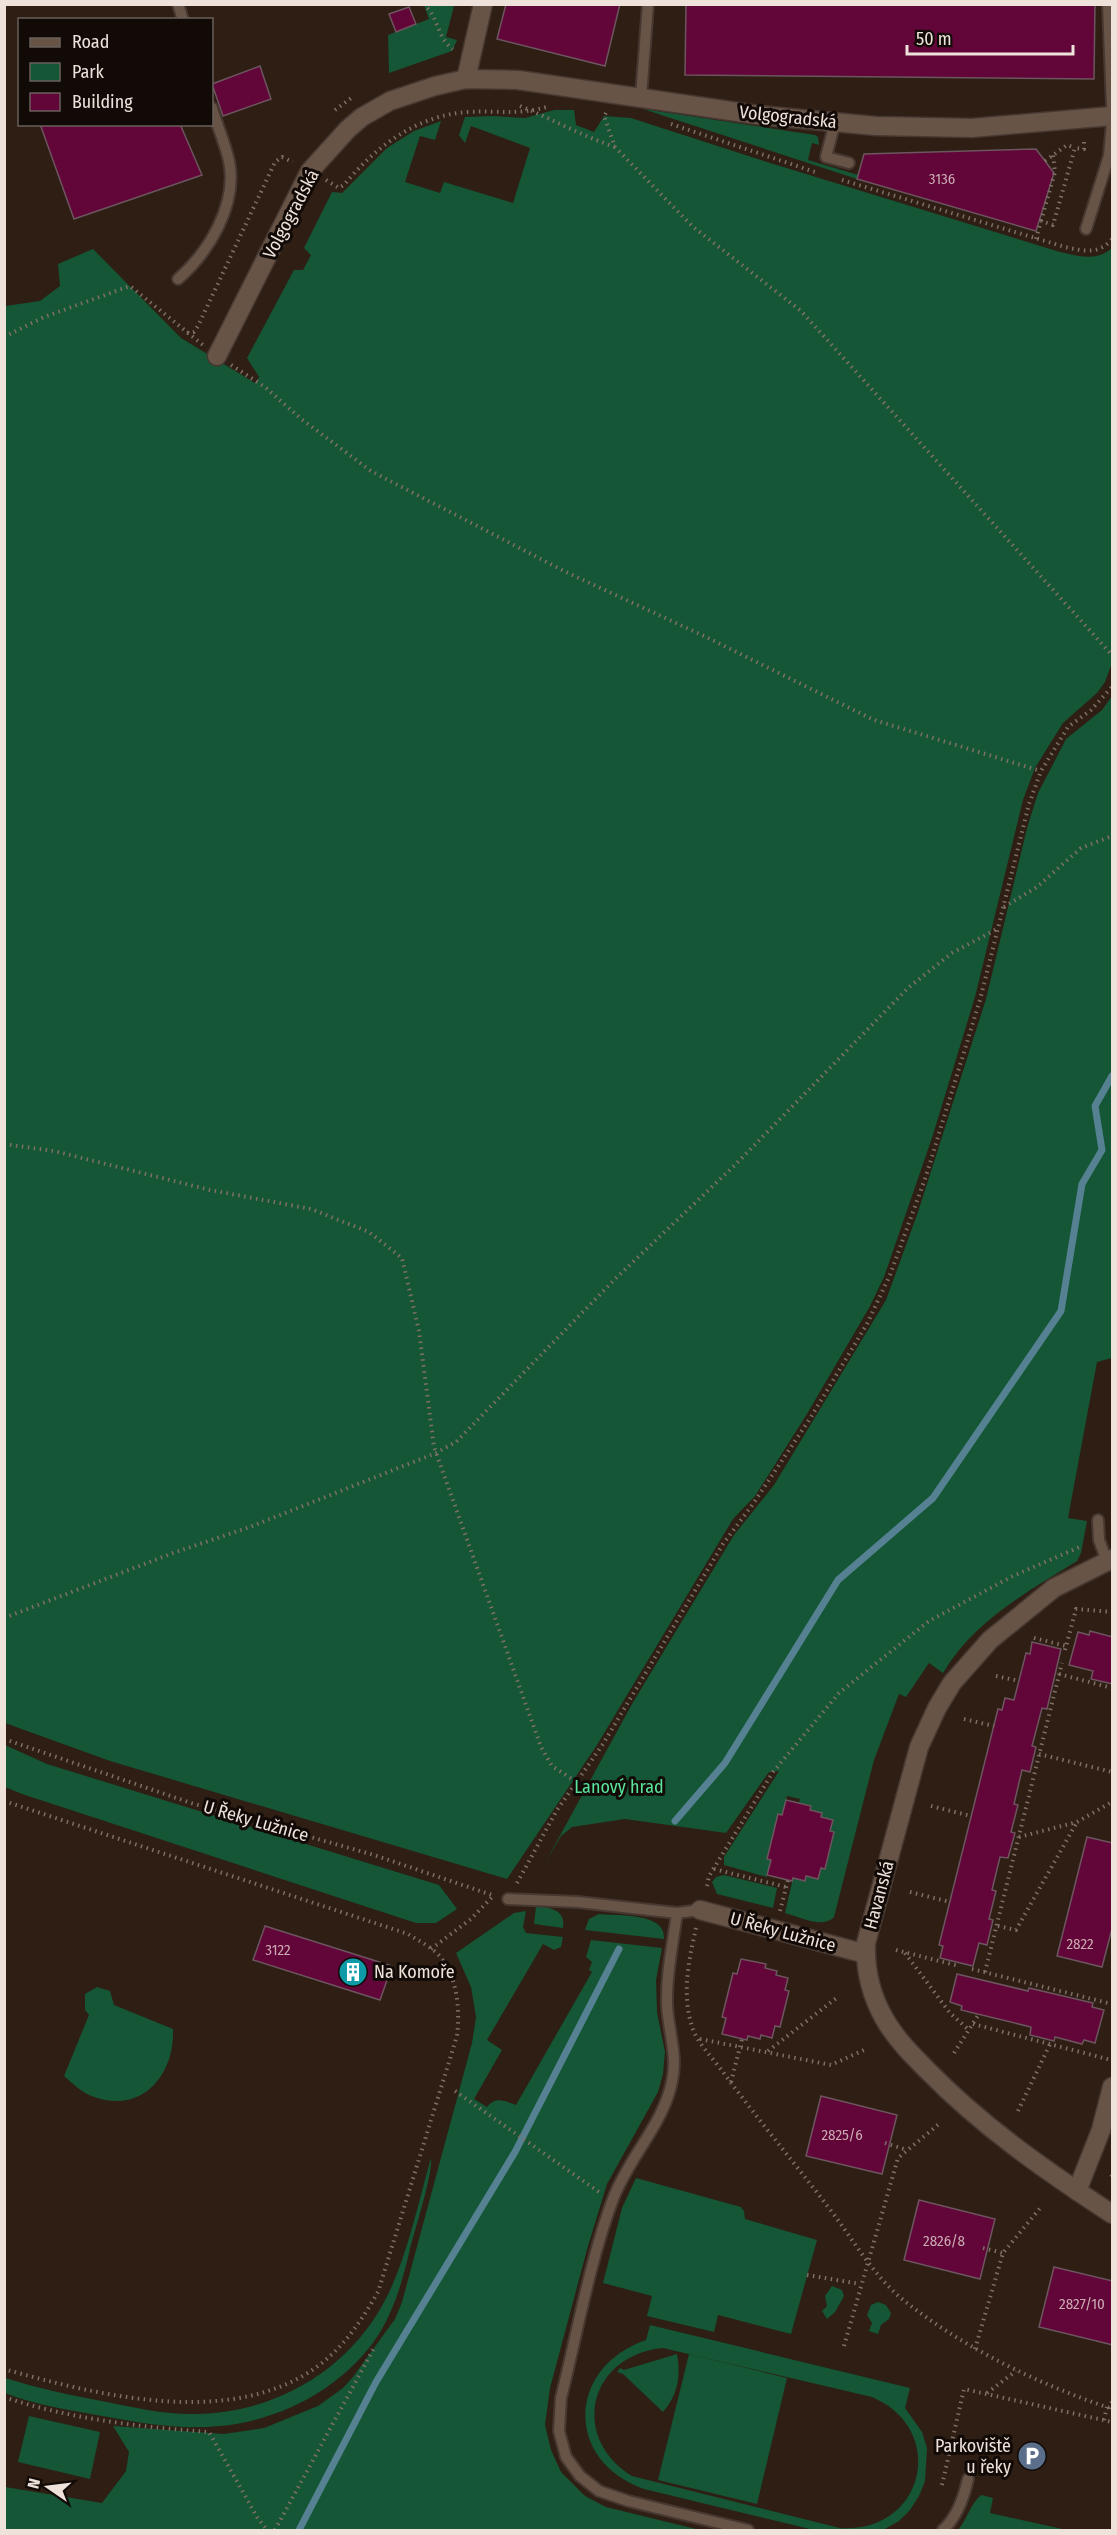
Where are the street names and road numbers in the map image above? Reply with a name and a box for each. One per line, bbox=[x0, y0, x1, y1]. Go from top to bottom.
street label: Volgogradská bbox=[738, 101, 838, 133]
street label: Volgogradská bbox=[258, 165, 324, 262]
street label: U Řeky Lužnice bbox=[201, 1795, 311, 1847]
street label: Havanská bbox=[859, 1858, 899, 1932]
street label: U Řeky Lužnice bbox=[728, 1907, 838, 1957]

